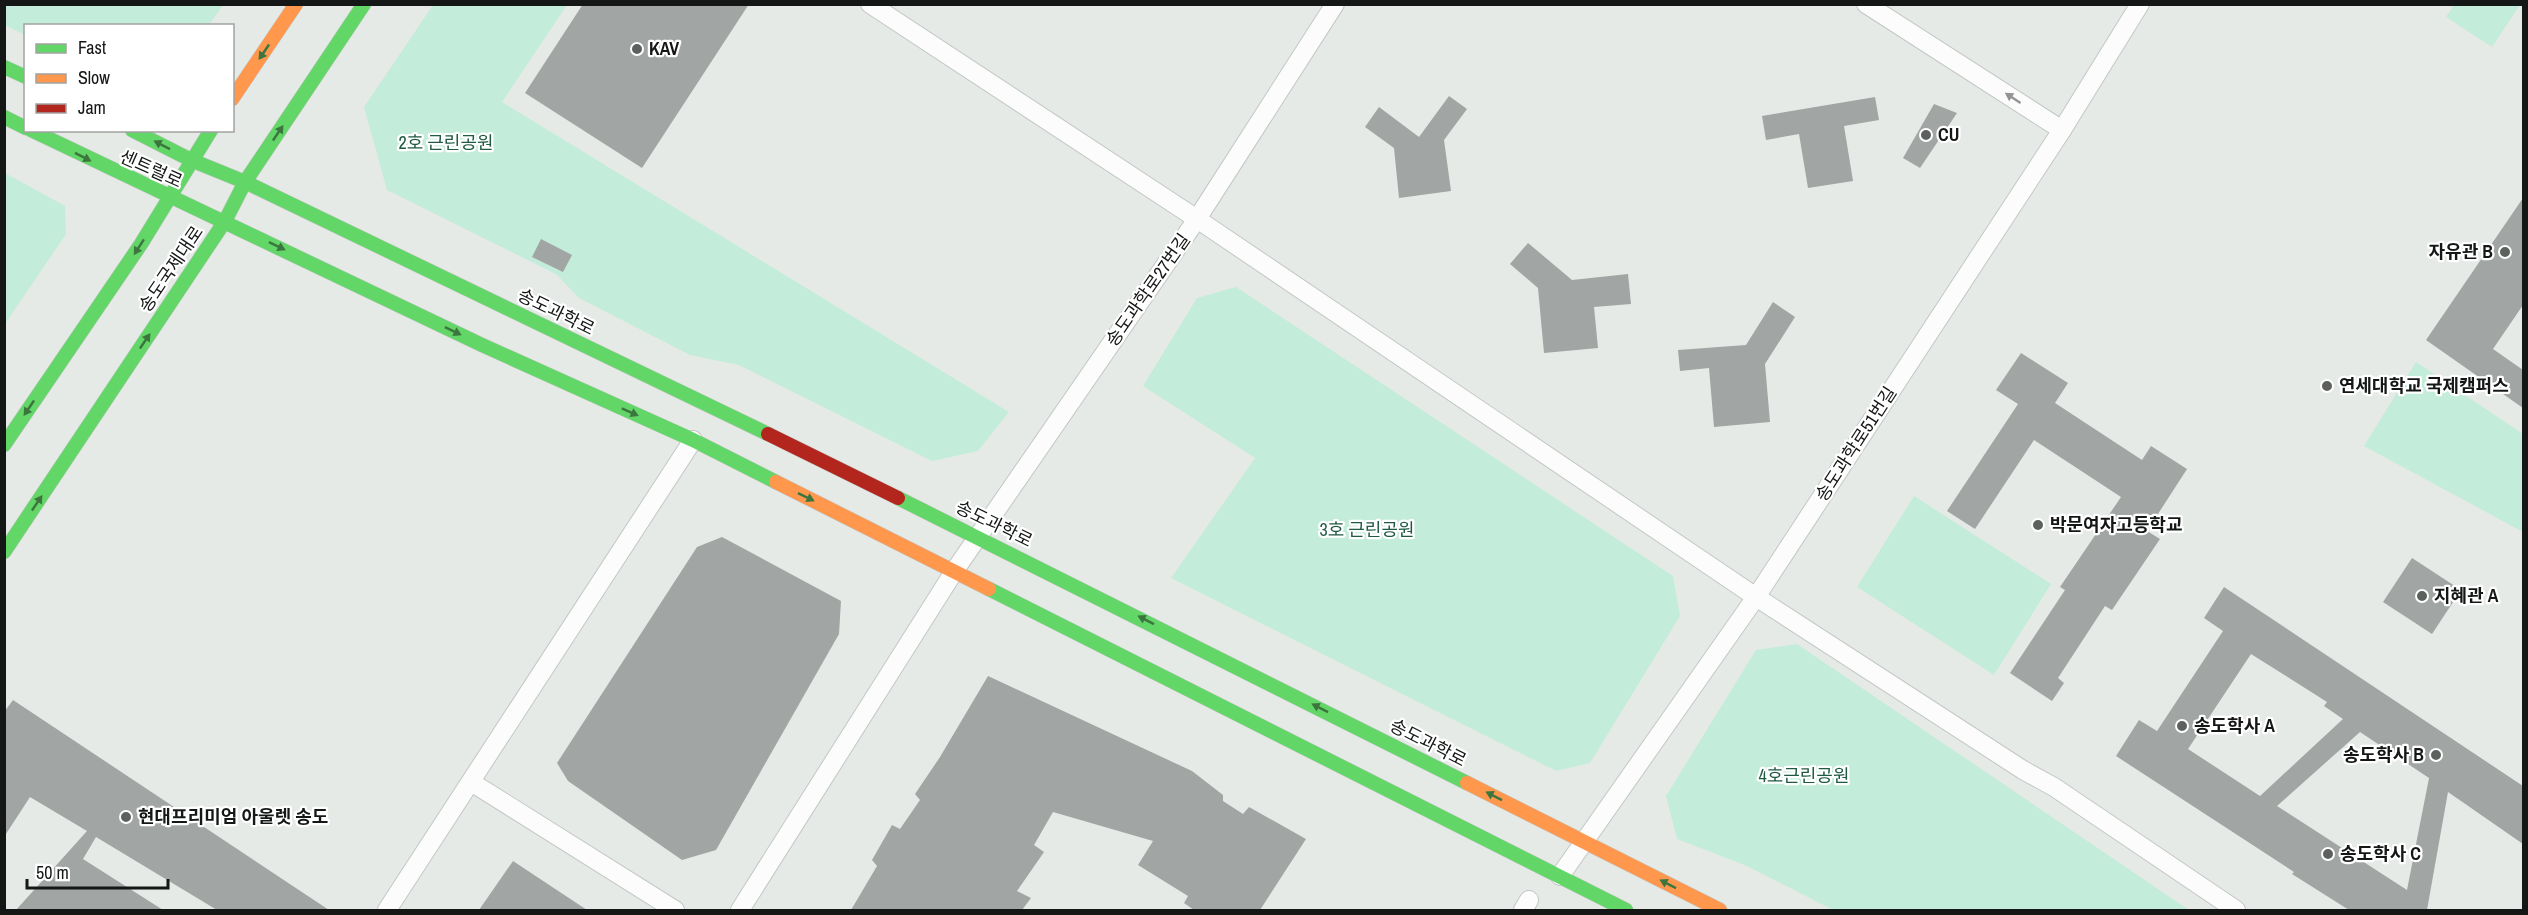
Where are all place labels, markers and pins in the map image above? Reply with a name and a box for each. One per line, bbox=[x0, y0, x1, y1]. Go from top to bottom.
place label: KAV bbox=[649, 36, 679, 61]
marker: KAV bbox=[630, 42, 644, 56]
place label: CU bbox=[1938, 122, 1959, 147]
marker: CU bbox=[1919, 128, 1933, 142]
place label: 자유관 B bbox=[2429, 239, 2493, 264]
marker: 자유관 B bbox=[2498, 245, 2512, 259]
place label: 연세대학교 국제캠퍼스 bbox=[2339, 373, 2509, 398]
marker: 연세대학교 국제캠퍼스 bbox=[2320, 379, 2334, 393]
place label: 박문여자고등학교 bbox=[2050, 512, 2182, 537]
marker: 박문여자고등학교 bbox=[2031, 518, 2045, 532]
place label: 지혜관 A bbox=[2434, 583, 2499, 608]
marker: 지혜관 A bbox=[2415, 589, 2429, 603]
place label: 송도학사 A bbox=[2194, 713, 2275, 738]
marker: 송도학사 A bbox=[2175, 719, 2189, 733]
place label: 송도학사 B bbox=[2343, 742, 2424, 767]
marker: 송도학사 B bbox=[2429, 748, 2443, 762]
place label: 현대프리미엄 아울렛 송도 bbox=[138, 804, 328, 829]
marker: 현대프리미엄 아울렛 송도 bbox=[119, 810, 133, 824]
place label: 송도학사 C bbox=[2340, 841, 2421, 866]
marker: 송도학사 C bbox=[2321, 847, 2335, 861]

